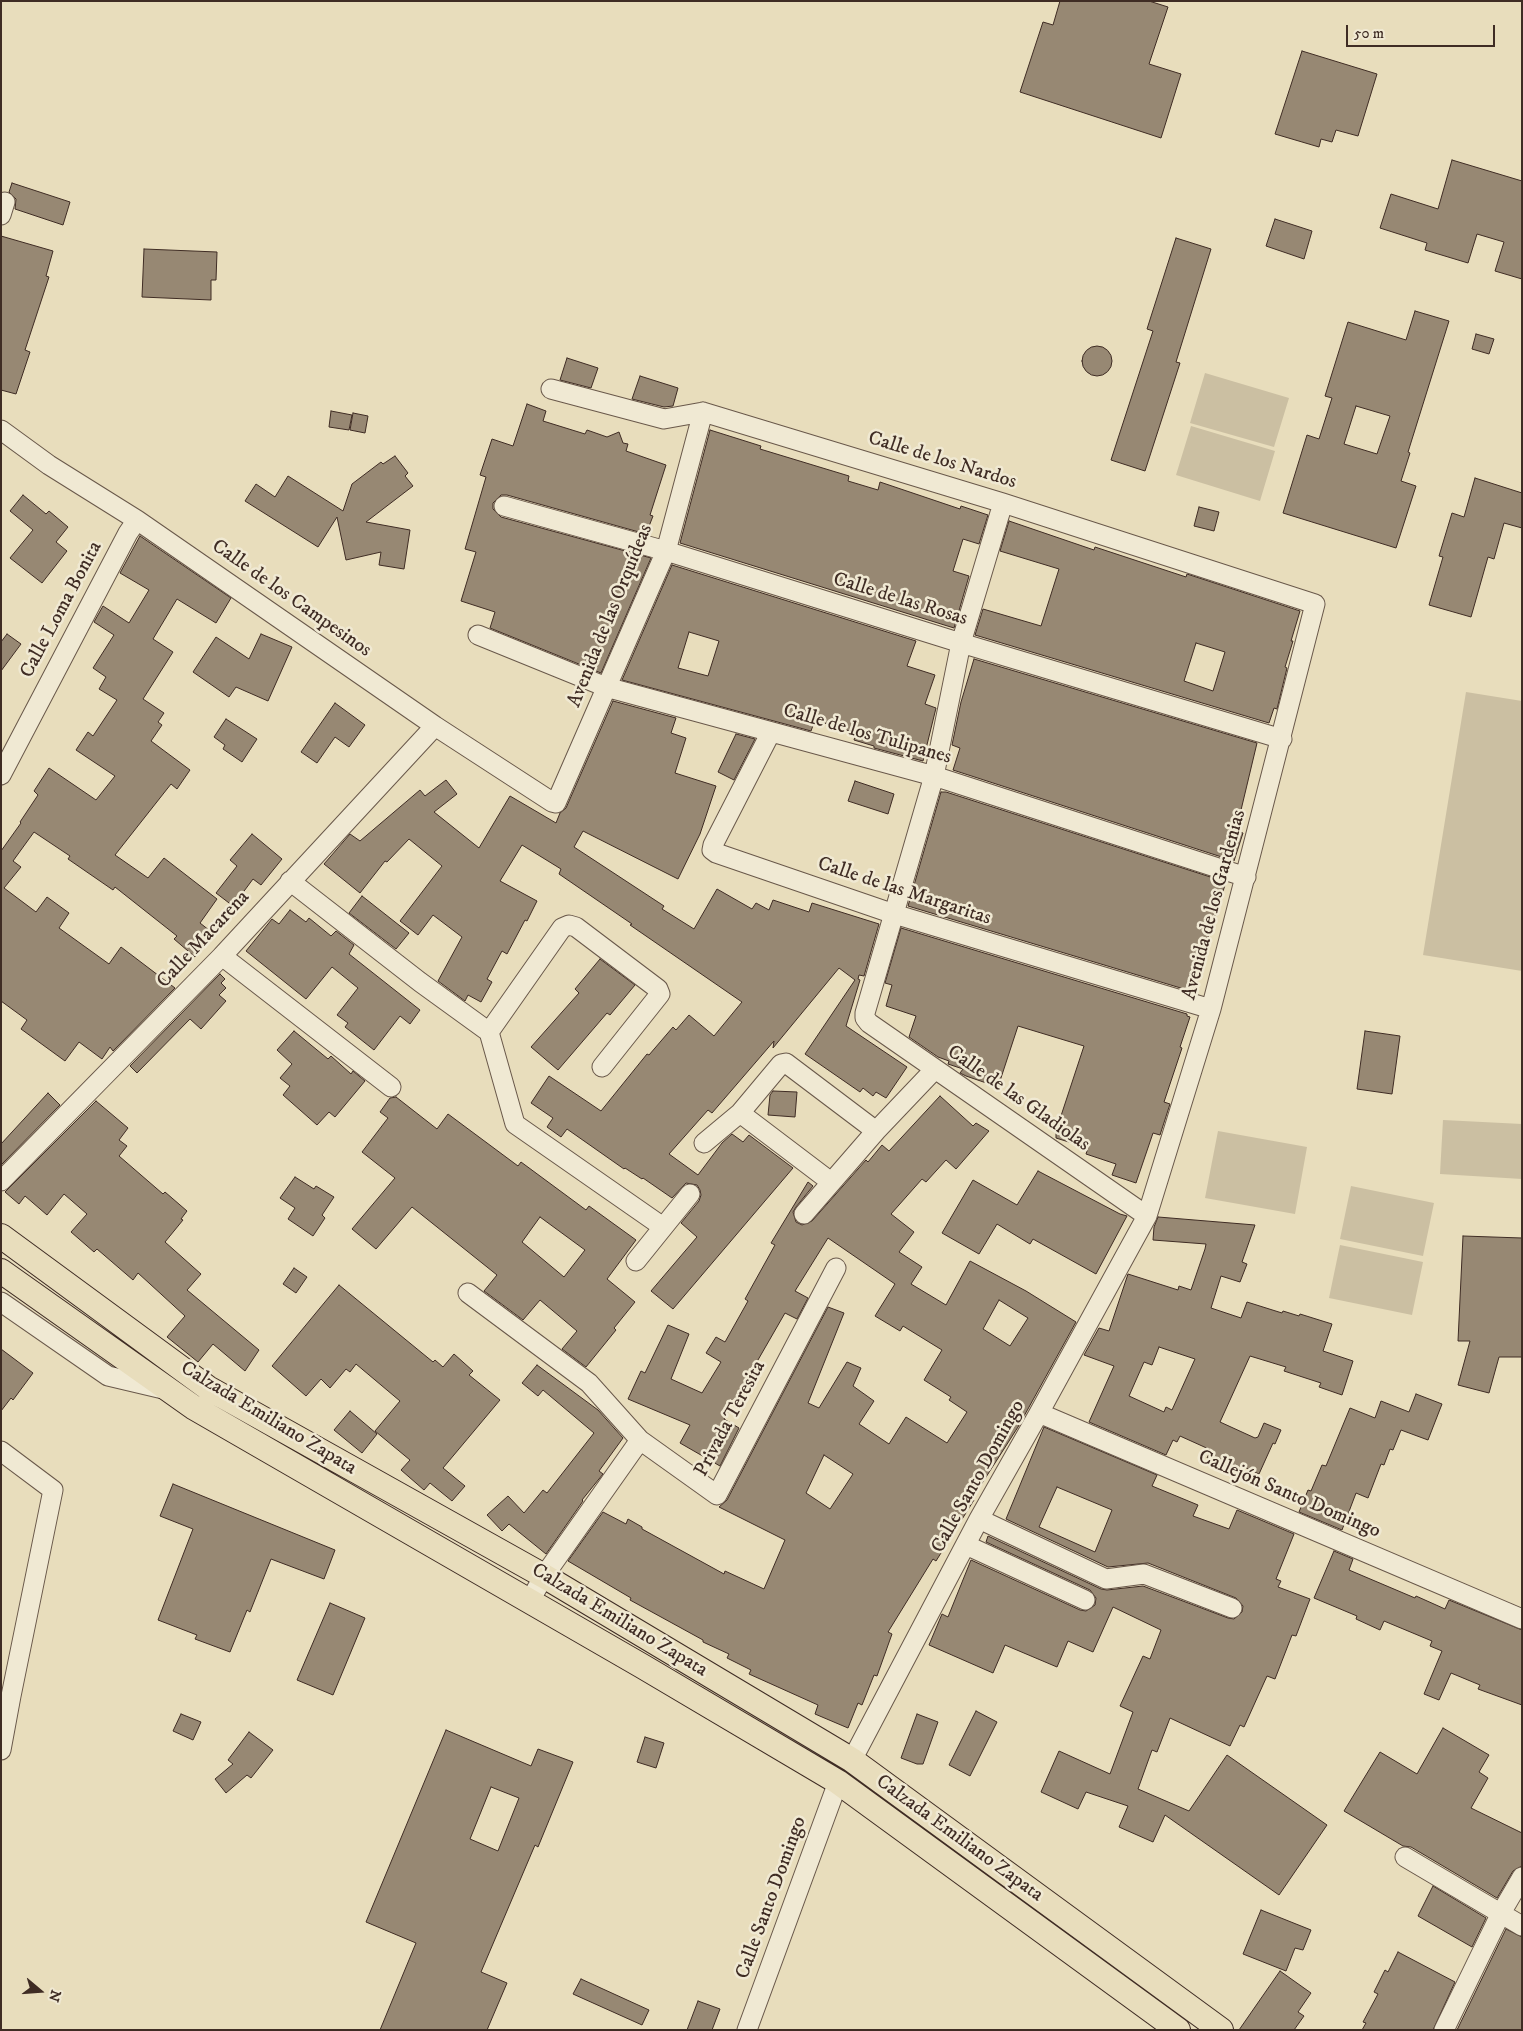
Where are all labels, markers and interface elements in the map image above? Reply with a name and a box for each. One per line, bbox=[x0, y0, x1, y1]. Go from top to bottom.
scale bar bbox=[1348, 15, 1497, 47]
text: 50 m bbox=[1354, 24, 1384, 43]
street label: Calle de los Nardos bbox=[865, 427, 1019, 495]
street label: Avenida de las Orquídeas bbox=[563, 521, 659, 711]
street label: Calle de los Campesinos bbox=[207, 535, 375, 663]
street label: Calle Loma Bonita bbox=[16, 538, 108, 682]
street label: Calle de las Rosas bbox=[830, 568, 970, 632]
street label: Calle de los Tulipanes bbox=[780, 700, 954, 770]
street label: Avenida de los Gardenias bbox=[1178, 807, 1252, 1003]
street label: Calle de las Margaritas bbox=[814, 853, 994, 931]
street label: Calle Macarena bbox=[153, 886, 255, 994]
street label: Calle de las Gladiolas bbox=[942, 1041, 1094, 1157]
street label: Calzada Emiliano Zapata bbox=[176, 1357, 360, 1481]
street label: Privada Teresita bbox=[690, 1357, 772, 1481]
street label: Calle Santo Domingo bbox=[927, 1396, 1031, 1558]
street label: Callejón Santo Domingo bbox=[1194, 1446, 1384, 1544]
street label: Calzada Emiliano Zapata bbox=[527, 1559, 711, 1683]
street label: Calzada Emiliano Zapata bbox=[871, 1770, 1047, 1908]
street label: Calle Santo Domingo bbox=[732, 1814, 812, 1982]
north arrow bbox=[15, 1966, 65, 2016]
text: N bbox=[44, 1987, 65, 2004]

